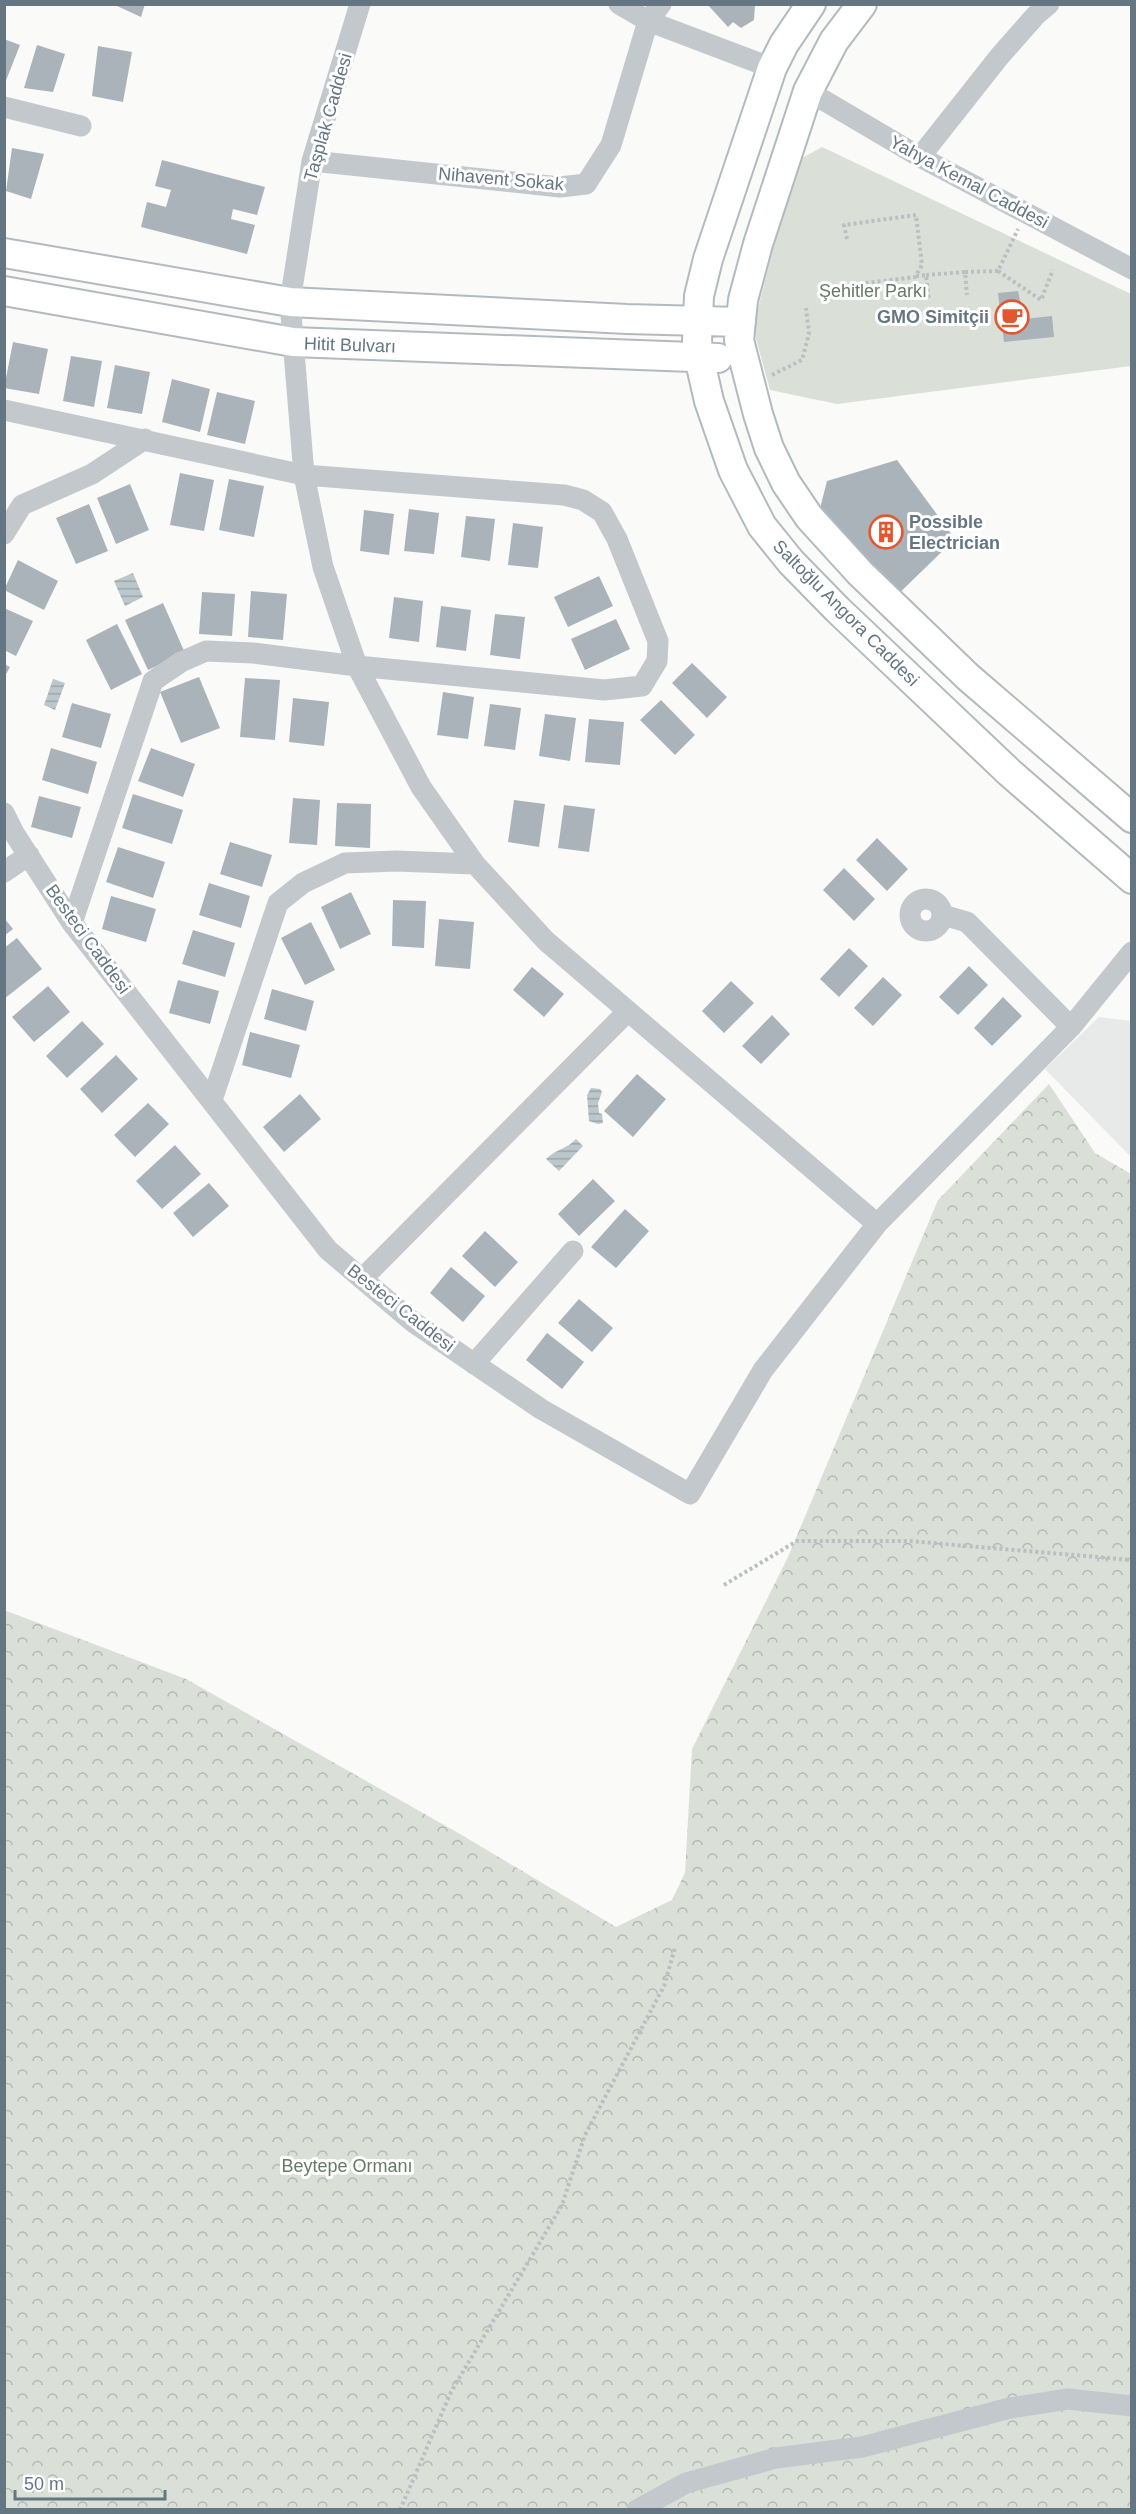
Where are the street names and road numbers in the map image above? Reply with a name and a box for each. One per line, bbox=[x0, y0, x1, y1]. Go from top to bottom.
street label: Taşplak Caddesi bbox=[300, 51, 356, 183]
street label: Yahya Kemal Caddesi bbox=[886, 132, 1052, 232]
street label: Nihavent Sokak bbox=[437, 164, 566, 195]
street label: Hitit Bulvarı bbox=[304, 333, 396, 357]
street label: Saltoğlu Angora Caddesi bbox=[769, 536, 923, 690]
street label: Besteci Caddesi bbox=[42, 881, 134, 997]
street label: Besteci Caddesi bbox=[344, 1260, 458, 1356]

